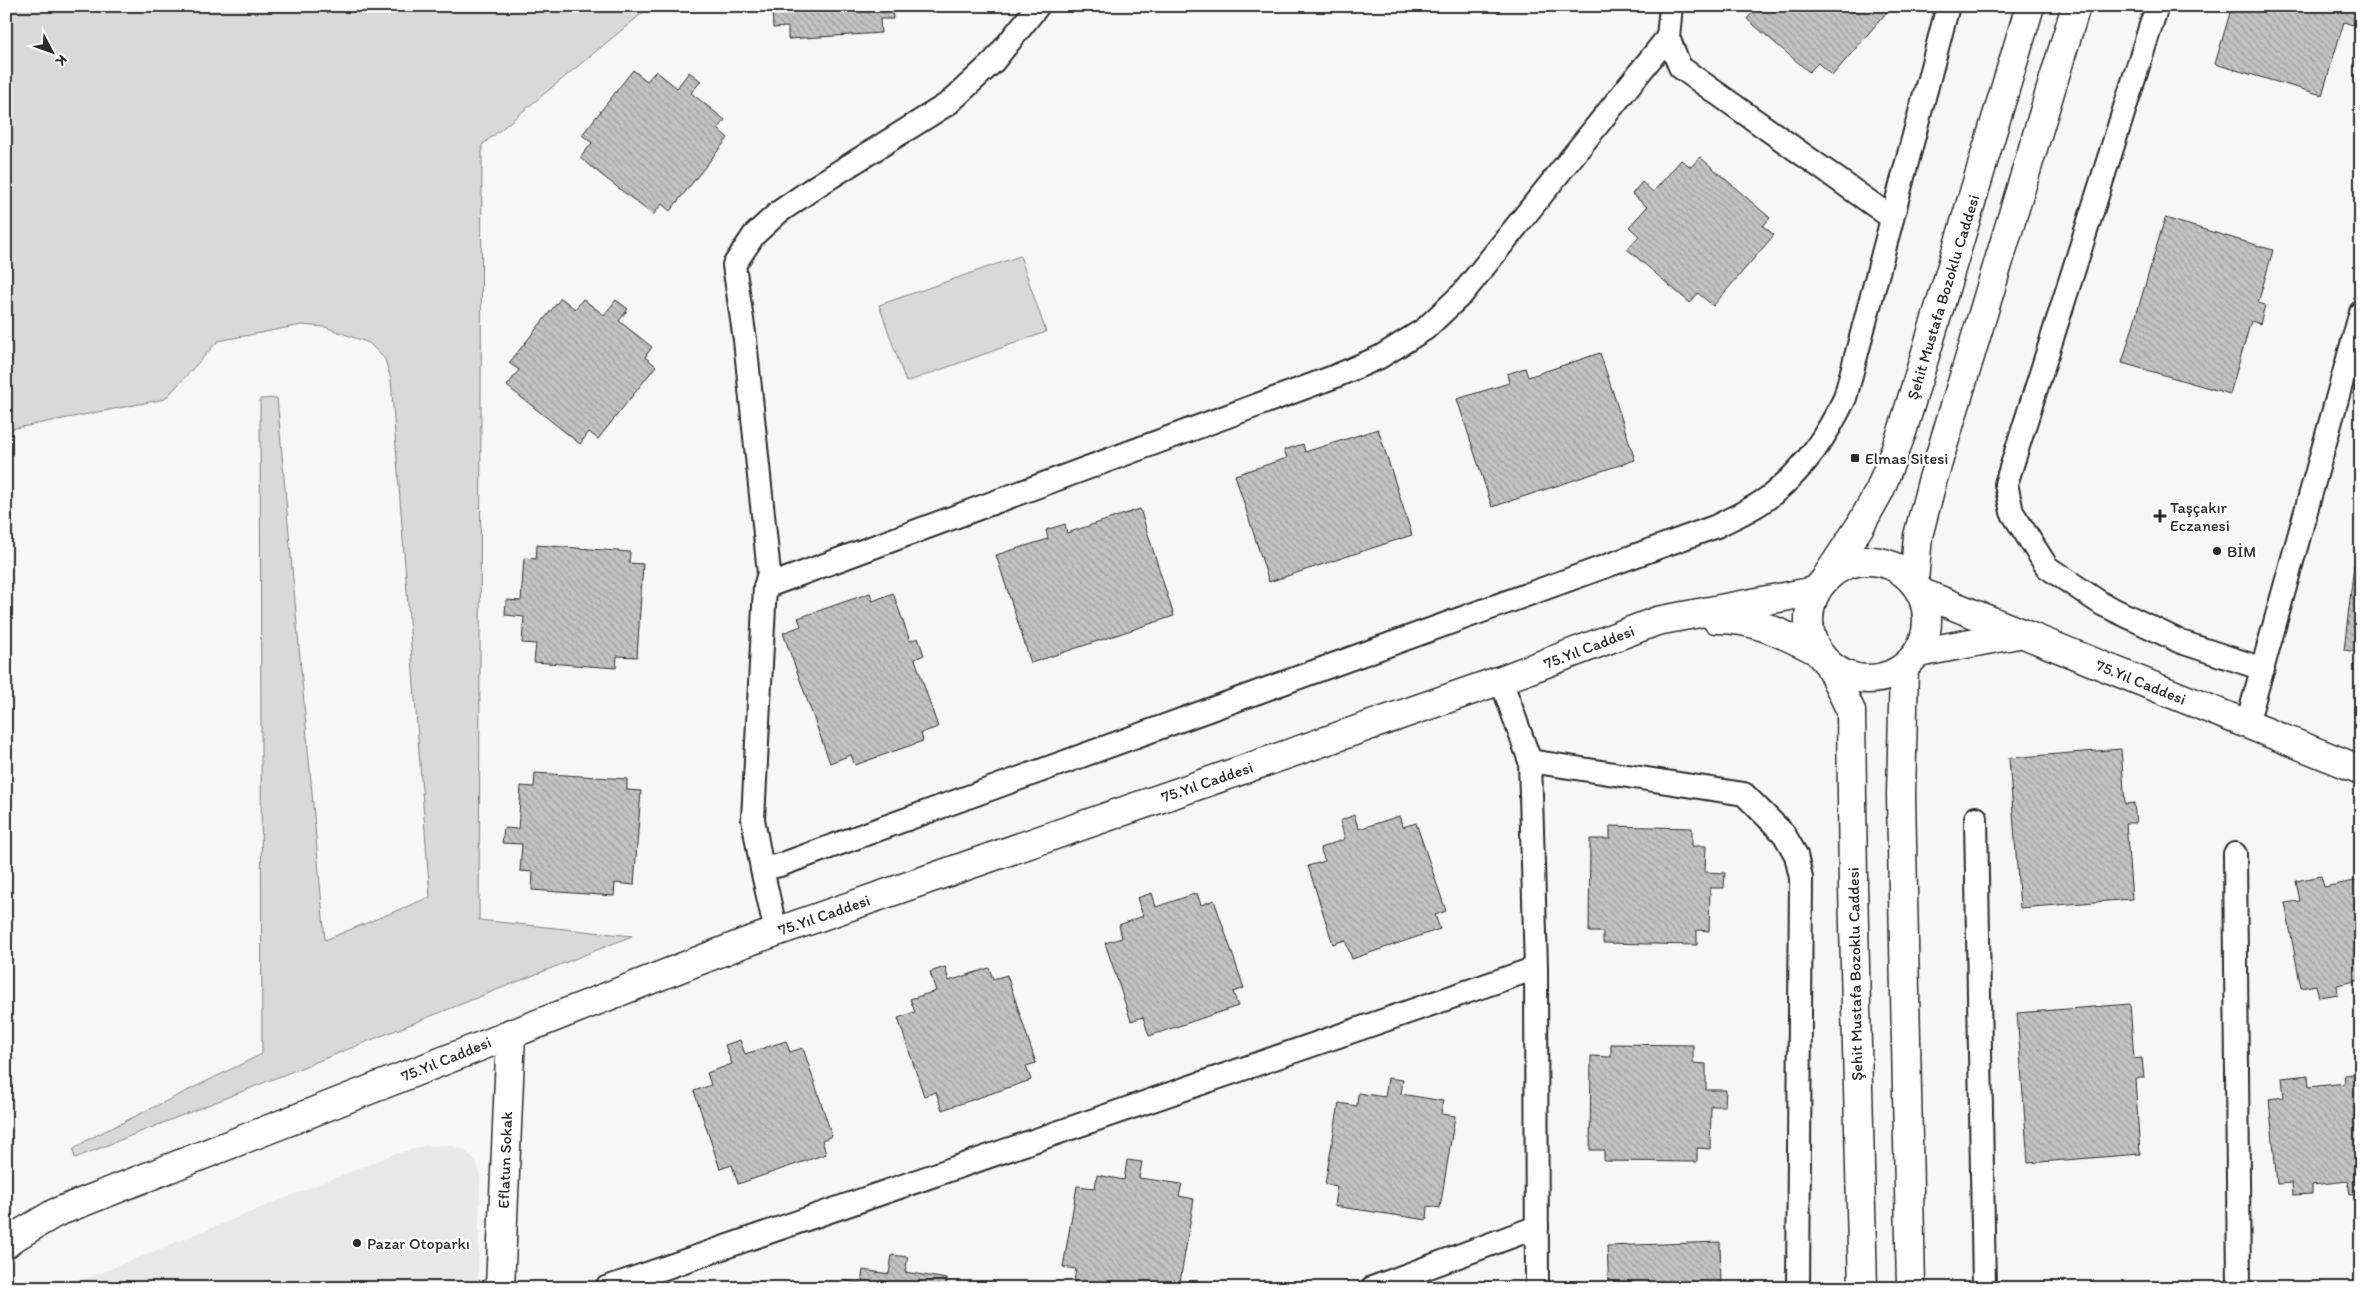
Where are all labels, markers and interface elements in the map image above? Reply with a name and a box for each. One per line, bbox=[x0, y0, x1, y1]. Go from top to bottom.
north arrow bbox=[28, 28, 78, 78]
text: K bbox=[51, 51, 71, 70]
street label: Şehit Mustafa Bozoklu Caddesi bbox=[1903, 192, 1983, 402]
place label: Elmas Sitesi bbox=[1865, 449, 1948, 468]
marker: Elmas Sitesi bbox=[1849, 452, 1861, 464]
place label: Taşçakır Eczanesi bbox=[2170, 498, 2230, 535]
marker: Taşçakır Eczanesi bbox=[2154, 510, 2166, 522]
place label: BİM bbox=[2227, 542, 2256, 561]
marker: BİM bbox=[2211, 545, 2223, 557]
street label: 75.Yıl Caddesi bbox=[1541, 621, 1637, 673]
street label: 75.Yıl Caddesi bbox=[2093, 655, 2189, 709]
street label: 75.Yıl Caddesi bbox=[1159, 757, 1255, 807]
street label: Şehit Mustafa Bozoklu Caddesi bbox=[1844, 867, 1866, 1081]
street label: 75.Yıl Caddesi bbox=[776, 890, 872, 940]
street label: 75.Yıl Caddesi bbox=[398, 1032, 494, 1086]
street label: Eflatun Sokak bbox=[494, 1110, 516, 1209]
place label: Pazar Otoparkı bbox=[367, 1234, 470, 1253]
marker: Pazar Otoparkı bbox=[351, 1237, 363, 1249]

